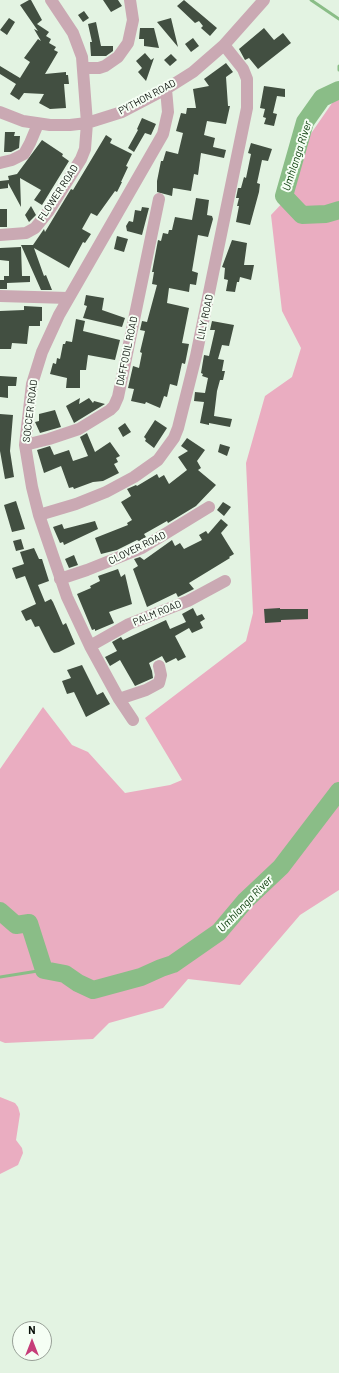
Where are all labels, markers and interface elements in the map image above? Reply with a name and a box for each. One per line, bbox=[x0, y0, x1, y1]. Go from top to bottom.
street label: PYTHON ROAD bbox=[116, 77, 178, 117]
water label: Umhlanga River bbox=[279, 119, 315, 193]
street label: FLOWER ROAD bbox=[35, 163, 81, 223]
street label: LILY ROAD bbox=[194, 293, 216, 341]
street label: DAFFODIL ROAD bbox=[114, 315, 140, 387]
street label: SOCCER ROAD bbox=[20, 379, 40, 443]
street label: CLOVER ROAD bbox=[106, 529, 168, 567]
street label: PALM ROAD bbox=[131, 598, 183, 628]
water label: Umhlanga River bbox=[215, 873, 275, 935]
north arrow bbox=[12, 1321, 52, 1361]
text: N bbox=[28, 1323, 36, 1336]

